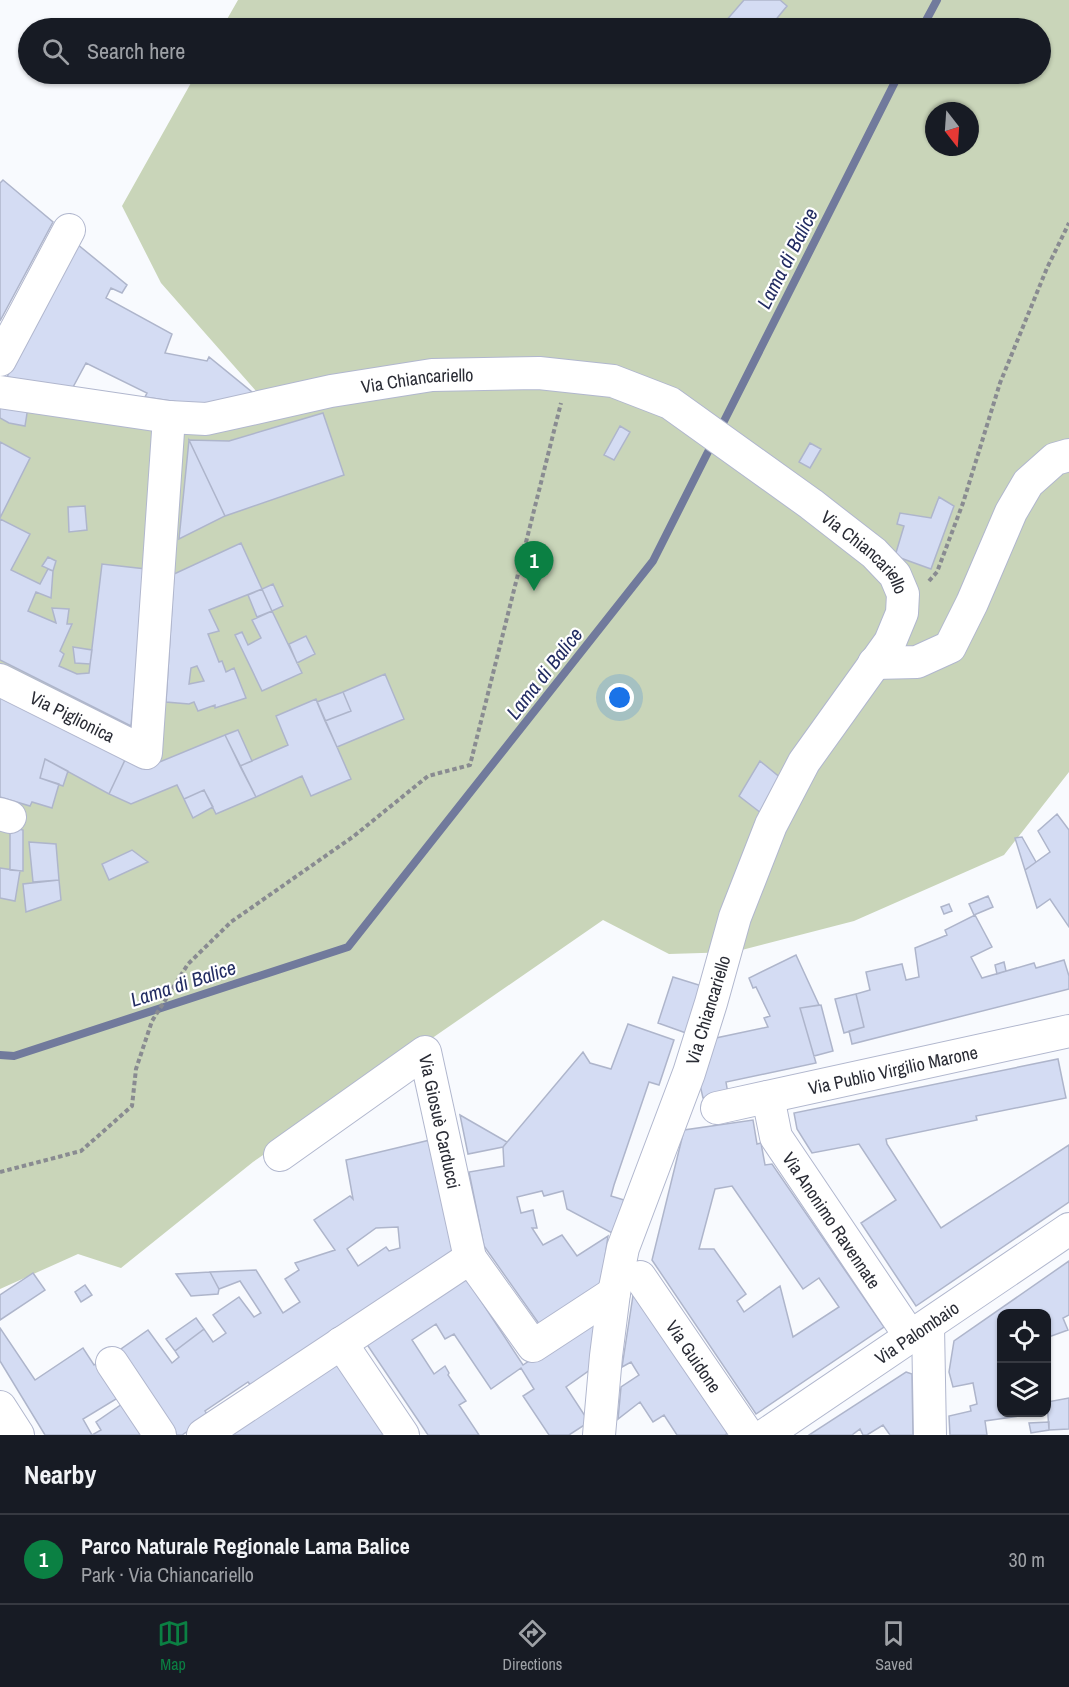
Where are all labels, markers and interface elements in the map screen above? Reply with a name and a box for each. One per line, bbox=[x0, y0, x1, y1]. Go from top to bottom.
search box bbox=[18, 18, 1051, 84]
icon: search bbox=[39, 35, 72, 68]
text: Search here bbox=[87, 36, 185, 66]
north arrow bbox=[925, 102, 979, 156]
water label: Lama di Balice bbox=[750, 203, 824, 313]
street label: Via Chiancariello bbox=[359, 362, 474, 399]
street label: Via Chiancariello bbox=[816, 504, 914, 597]
pin: 1 bbox=[514, 542, 554, 591]
water label: Lama di Balice bbox=[500, 622, 588, 724]
your location bbox=[605, 683, 634, 712]
street label: Via Piglionica bbox=[26, 685, 119, 748]
street label: Via Chiancariello bbox=[680, 952, 736, 1068]
water label: Lama di Balice bbox=[127, 953, 239, 1013]
street label: Via Publio Virgilio Marone bbox=[806, 1039, 980, 1100]
street label: Via Giosuè Carducci bbox=[413, 1052, 467, 1191]
street label: Via Anonimo Ravennate bbox=[777, 1147, 887, 1293]
street label: Via Palombaio bbox=[869, 1295, 964, 1370]
map controls bbox=[997, 1309, 1051, 1417]
button: locate bbox=[997, 1309, 1051, 1363]
street label: Via Guidone bbox=[661, 1315, 728, 1397]
button: layers bbox=[997, 1363, 1051, 1417]
text: Nearby bbox=[24, 1457, 96, 1492]
text: Parco Naturale Regionale Lama Balice bbox=[81, 1531, 410, 1561]
text: 1 bbox=[39, 1546, 48, 1573]
text: 30 m bbox=[1009, 1546, 1045, 1573]
text: Park · Via Chiancariello bbox=[81, 1561, 254, 1588]
tab: Map bbox=[157, 1617, 190, 1675]
tab: Directions bbox=[503, 1617, 562, 1675]
tab: Saved bbox=[875, 1617, 913, 1675]

